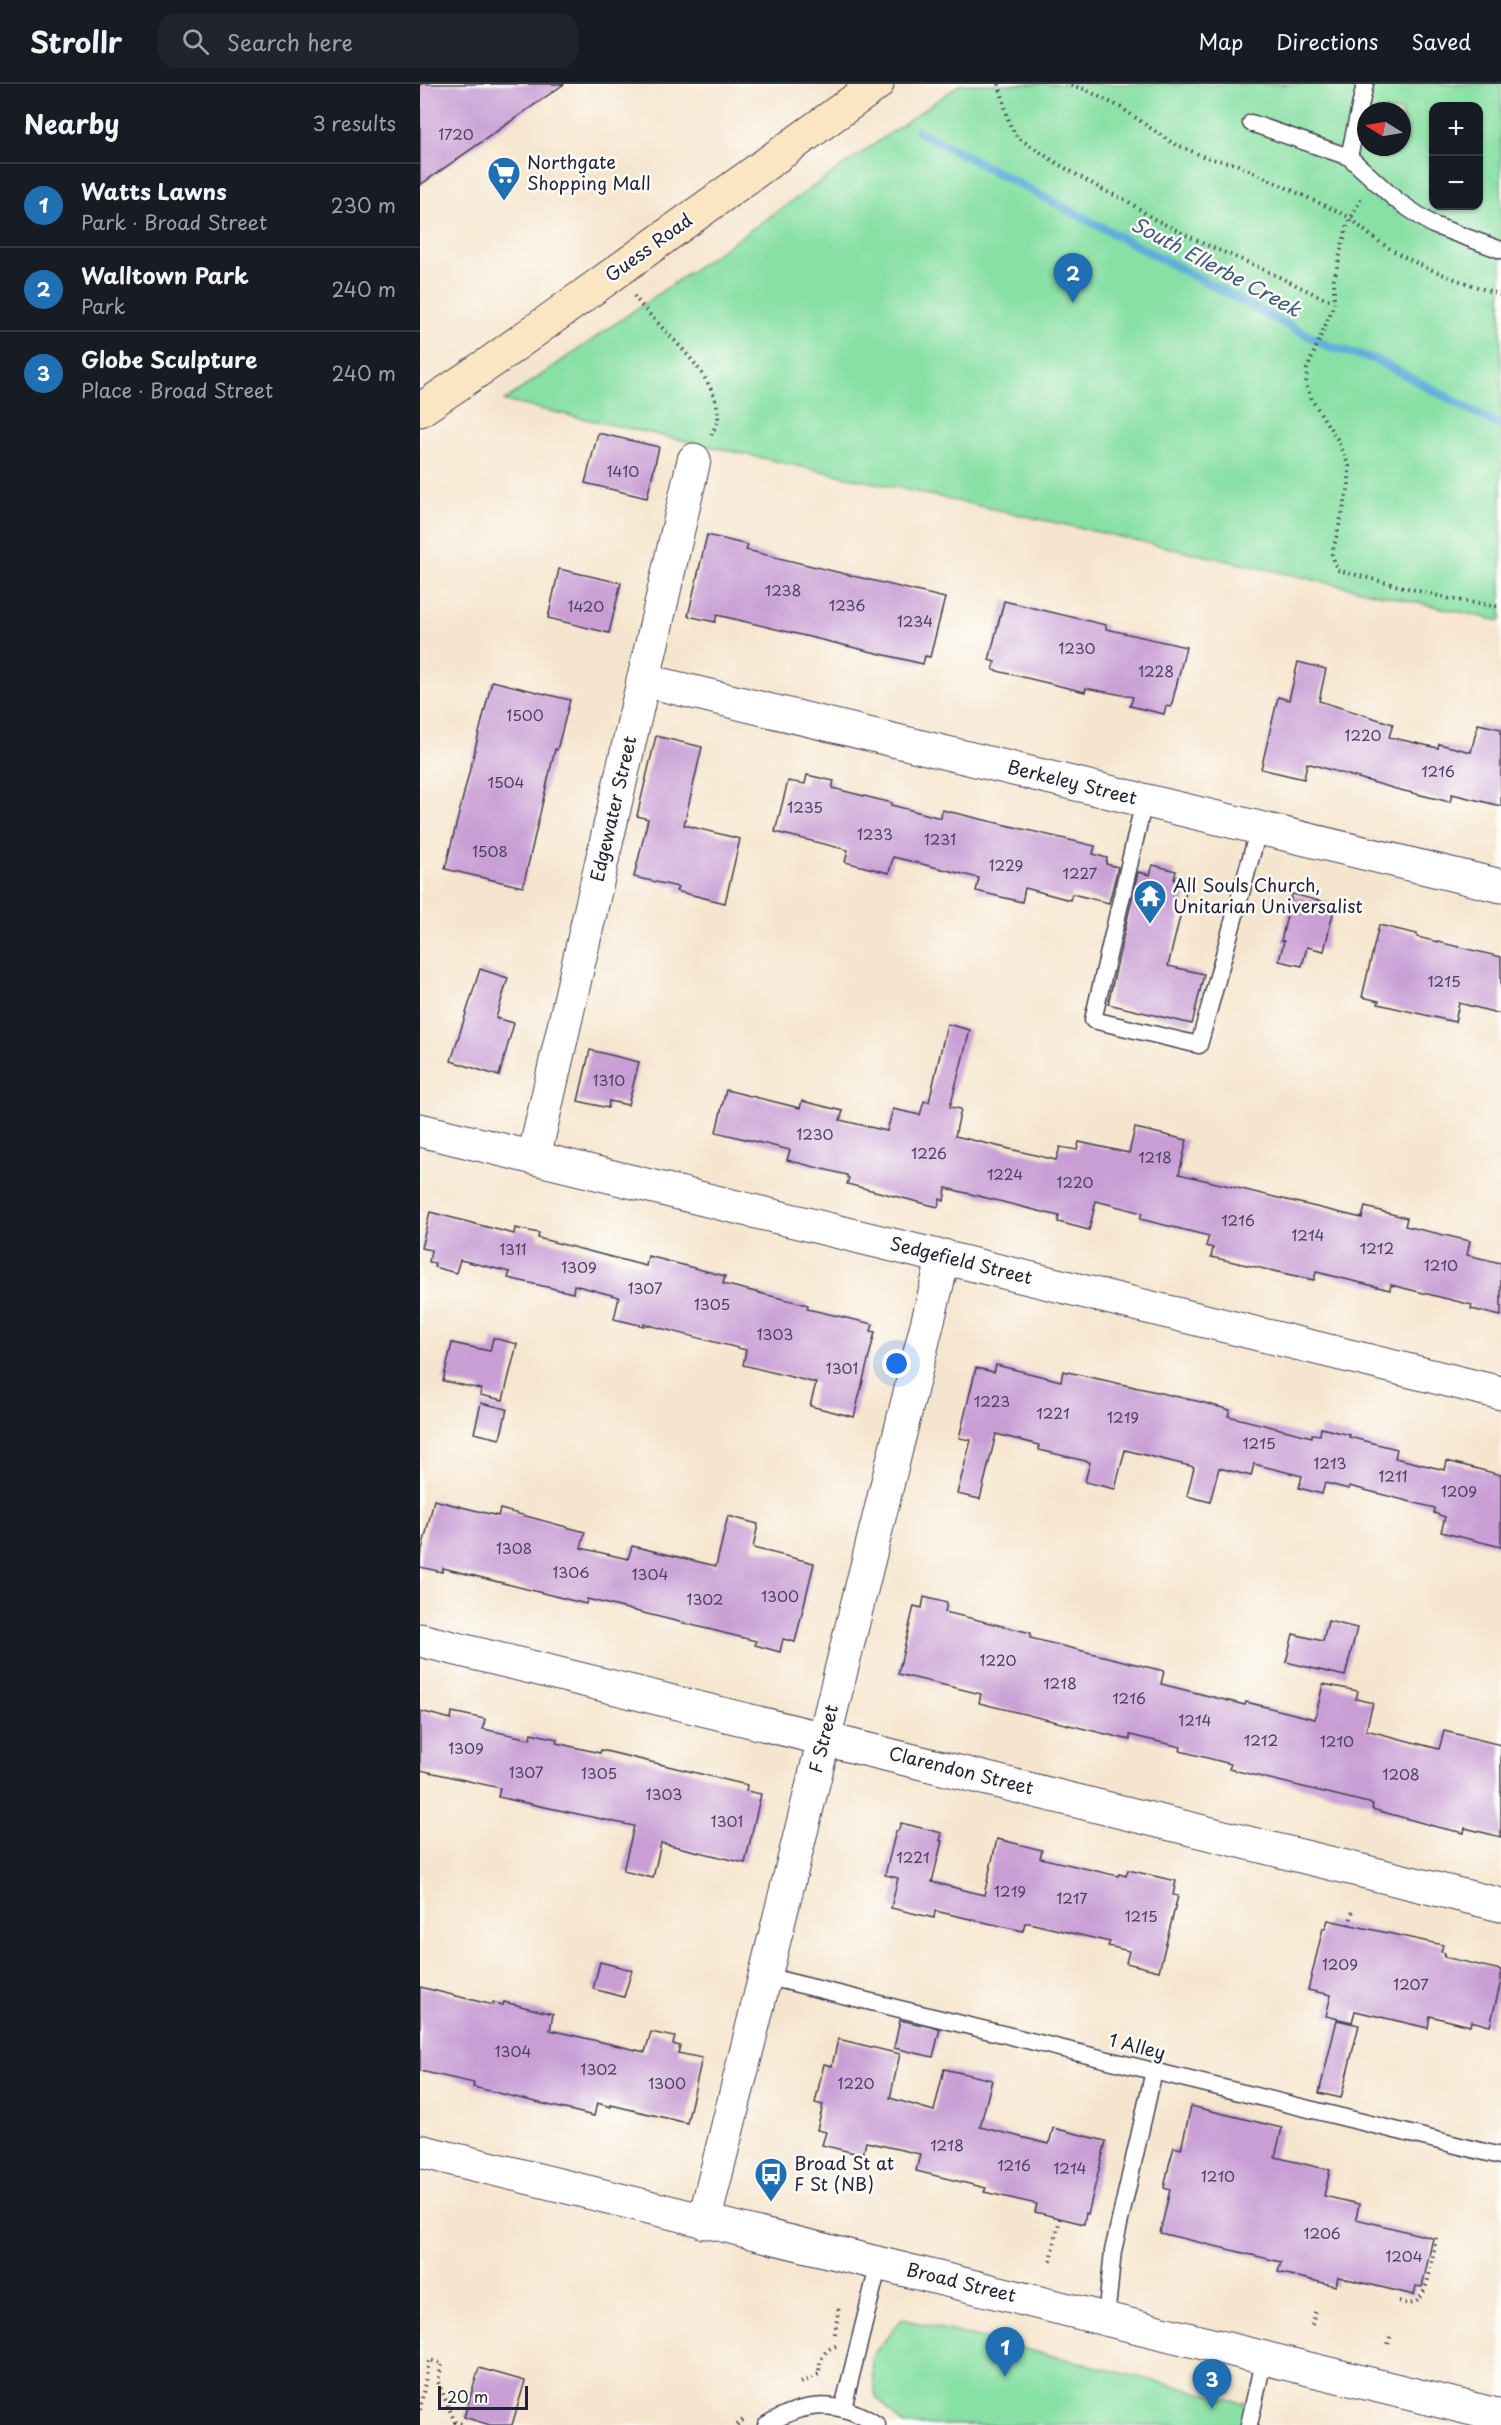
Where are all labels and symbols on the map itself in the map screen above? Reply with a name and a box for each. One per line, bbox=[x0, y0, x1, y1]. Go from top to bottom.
north arrow bbox=[1357, 102, 1411, 156]
house number: 1720 bbox=[438, 122, 474, 145]
place label: Northgate Shopping Mall bbox=[527, 148, 651, 196]
supermarket icon: Northgate Shopping Mall bbox=[486, 155, 522, 202]
street label: Guess Road bbox=[599, 206, 697, 288]
water label: South Ellerbe Creek bbox=[1126, 209, 1307, 324]
pin: 2 bbox=[1054, 254, 1092, 303]
house number: 1410 bbox=[607, 459, 639, 482]
house number: 1238 bbox=[765, 578, 801, 601]
house number: 1236 bbox=[829, 593, 865, 616]
house number: 1420 bbox=[568, 594, 604, 617]
house number: 1234 bbox=[897, 609, 933, 632]
house number: 1230 bbox=[1058, 636, 1096, 659]
house number: 1228 bbox=[1138, 659, 1174, 682]
house number: 1500 bbox=[506, 703, 544, 726]
house number: 1220 bbox=[1345, 723, 1381, 746]
street label: Edgewater Street bbox=[583, 733, 642, 884]
street label: Berkeley Street bbox=[1005, 752, 1140, 811]
house number: 1216 bbox=[1421, 759, 1455, 782]
house number: 1504 bbox=[488, 770, 525, 793]
house number: 1235 bbox=[787, 795, 823, 818]
house number: 1233 bbox=[857, 822, 893, 845]
house number: 1231 bbox=[924, 827, 956, 850]
house number: 1508 bbox=[472, 839, 508, 862]
house number: 1229 bbox=[989, 853, 1023, 876]
house number: 1227 bbox=[1063, 861, 1098, 884]
place label: All Souls Church, Unitarian Universalist bbox=[1173, 871, 1363, 919]
temple icon: All Souls Church, Unitarian Universalist bbox=[1132, 878, 1168, 925]
house number: 1215 bbox=[1427, 969, 1461, 992]
house number: 1310 bbox=[593, 1068, 625, 1091]
house number: 1230 bbox=[796, 1122, 834, 1145]
house number: 1226 bbox=[911, 1141, 947, 1164]
house number: 1218 bbox=[1138, 1145, 1172, 1168]
house number: 1224 bbox=[987, 1162, 1023, 1185]
house number: 1220 bbox=[1057, 1170, 1093, 1193]
house number: 1216 bbox=[1221, 1208, 1255, 1231]
house number: 1214 bbox=[1291, 1223, 1325, 1246]
street label: Sedgefield Street bbox=[888, 1229, 1035, 1290]
house number: 1212 bbox=[1360, 1236, 1394, 1259]
house number: 1311 bbox=[499, 1237, 527, 1260]
house number: 1210 bbox=[1424, 1253, 1458, 1276]
house number: 1309 bbox=[561, 1255, 597, 1278]
house number: 1307 bbox=[628, 1276, 663, 1299]
house number: 1305 bbox=[694, 1292, 730, 1315]
house number: 1303 bbox=[757, 1322, 793, 1345]
your location bbox=[882, 1349, 911, 1378]
house number: 1301 bbox=[826, 1356, 858, 1379]
house number: 1223 bbox=[974, 1389, 1010, 1412]
house number: 1221 bbox=[1036, 1401, 1070, 1424]
house number: 1219 bbox=[1107, 1405, 1139, 1428]
house number: 1215 bbox=[1242, 1431, 1276, 1454]
house number: 1213 bbox=[1313, 1451, 1347, 1474]
house number: 1211 bbox=[1378, 1464, 1408, 1487]
house number: 1209 bbox=[1441, 1479, 1477, 1502]
house number: 1308 bbox=[496, 1536, 532, 1559]
house number: 1306 bbox=[552, 1560, 590, 1583]
house number: 1304 bbox=[632, 1562, 668, 1585]
house number: 1300 bbox=[761, 1584, 799, 1607]
house number: 1302 bbox=[687, 1587, 723, 1610]
house number: 1220 bbox=[980, 1648, 1016, 1671]
house number: 1218 bbox=[1043, 1671, 1077, 1694]
house number: 1216 bbox=[1112, 1686, 1146, 1709]
street label: F Street bbox=[801, 1702, 844, 1776]
house number: 1214 bbox=[1178, 1708, 1212, 1731]
house number: 1212 bbox=[1244, 1728, 1278, 1751]
house number: 1210 bbox=[1320, 1729, 1354, 1752]
house number: 1309 bbox=[448, 1736, 484, 1759]
street label: Clarendon Street bbox=[886, 1739, 1037, 1801]
house number: 1307 bbox=[509, 1760, 544, 1783]
house number: 1305 bbox=[581, 1761, 617, 1784]
house number: 1208 bbox=[1382, 1762, 1420, 1785]
house number: 1303 bbox=[646, 1782, 682, 1805]
house number: 1301 bbox=[711, 1809, 743, 1832]
house number: 1221 bbox=[896, 1845, 930, 1868]
house number: 1219 bbox=[994, 1879, 1026, 1902]
house number: 1217 bbox=[1056, 1886, 1088, 1909]
house number: 1215 bbox=[1124, 1904, 1158, 1927]
house number: 1209 bbox=[1322, 1952, 1358, 1975]
house number: 1207 bbox=[1393, 1972, 1429, 1995]
street label: 1 Alley bbox=[1106, 2025, 1169, 2066]
house number: 1304 bbox=[495, 2039, 531, 2062]
house number: 1302 bbox=[581, 2057, 617, 2080]
house number: 1300 bbox=[648, 2071, 686, 2094]
house number: 1220 bbox=[838, 2071, 874, 2094]
house number: 1218 bbox=[930, 2133, 964, 2156]
place label: Broad St at F St (NB) bbox=[794, 2149, 894, 2197]
house number: 1216 bbox=[997, 2153, 1031, 2176]
bus stop icon: Broad St at F St (NB) bbox=[753, 2156, 789, 2203]
house number: 1214 bbox=[1053, 2156, 1087, 2179]
house number: 1210 bbox=[1201, 2164, 1235, 2187]
house number: 1206 bbox=[1303, 2221, 1341, 2244]
house number: 1204 bbox=[1385, 2244, 1423, 2267]
street label: Broad Street bbox=[904, 2255, 1019, 2308]
pin: 1 bbox=[986, 2328, 1024, 2377]
pin: 3 bbox=[1192, 2360, 1232, 2409]
scale bar bbox=[438, 2383, 528, 2410]

